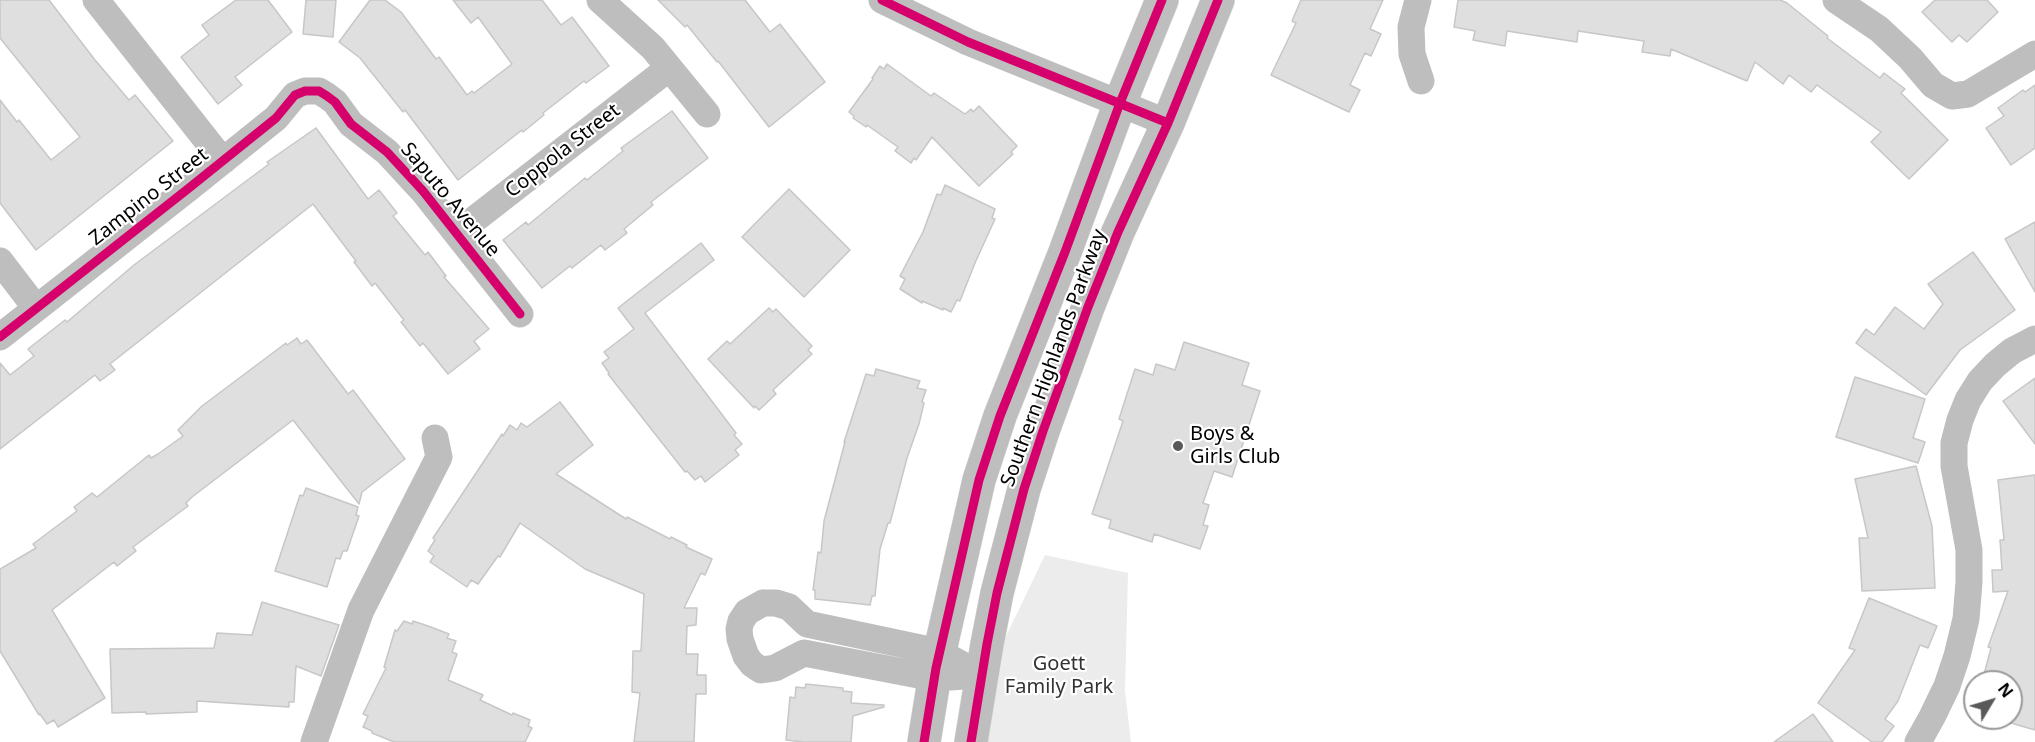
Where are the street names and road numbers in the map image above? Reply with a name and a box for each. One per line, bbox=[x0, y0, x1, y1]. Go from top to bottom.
street label: Coppola Street bbox=[501, 99, 625, 203]
street label: Saputo Avenue bbox=[395, 138, 505, 262]
street label: Zampino Street bbox=[85, 143, 213, 251]
street label: Southern Highlands Parkway bbox=[996, 226, 1112, 490]

